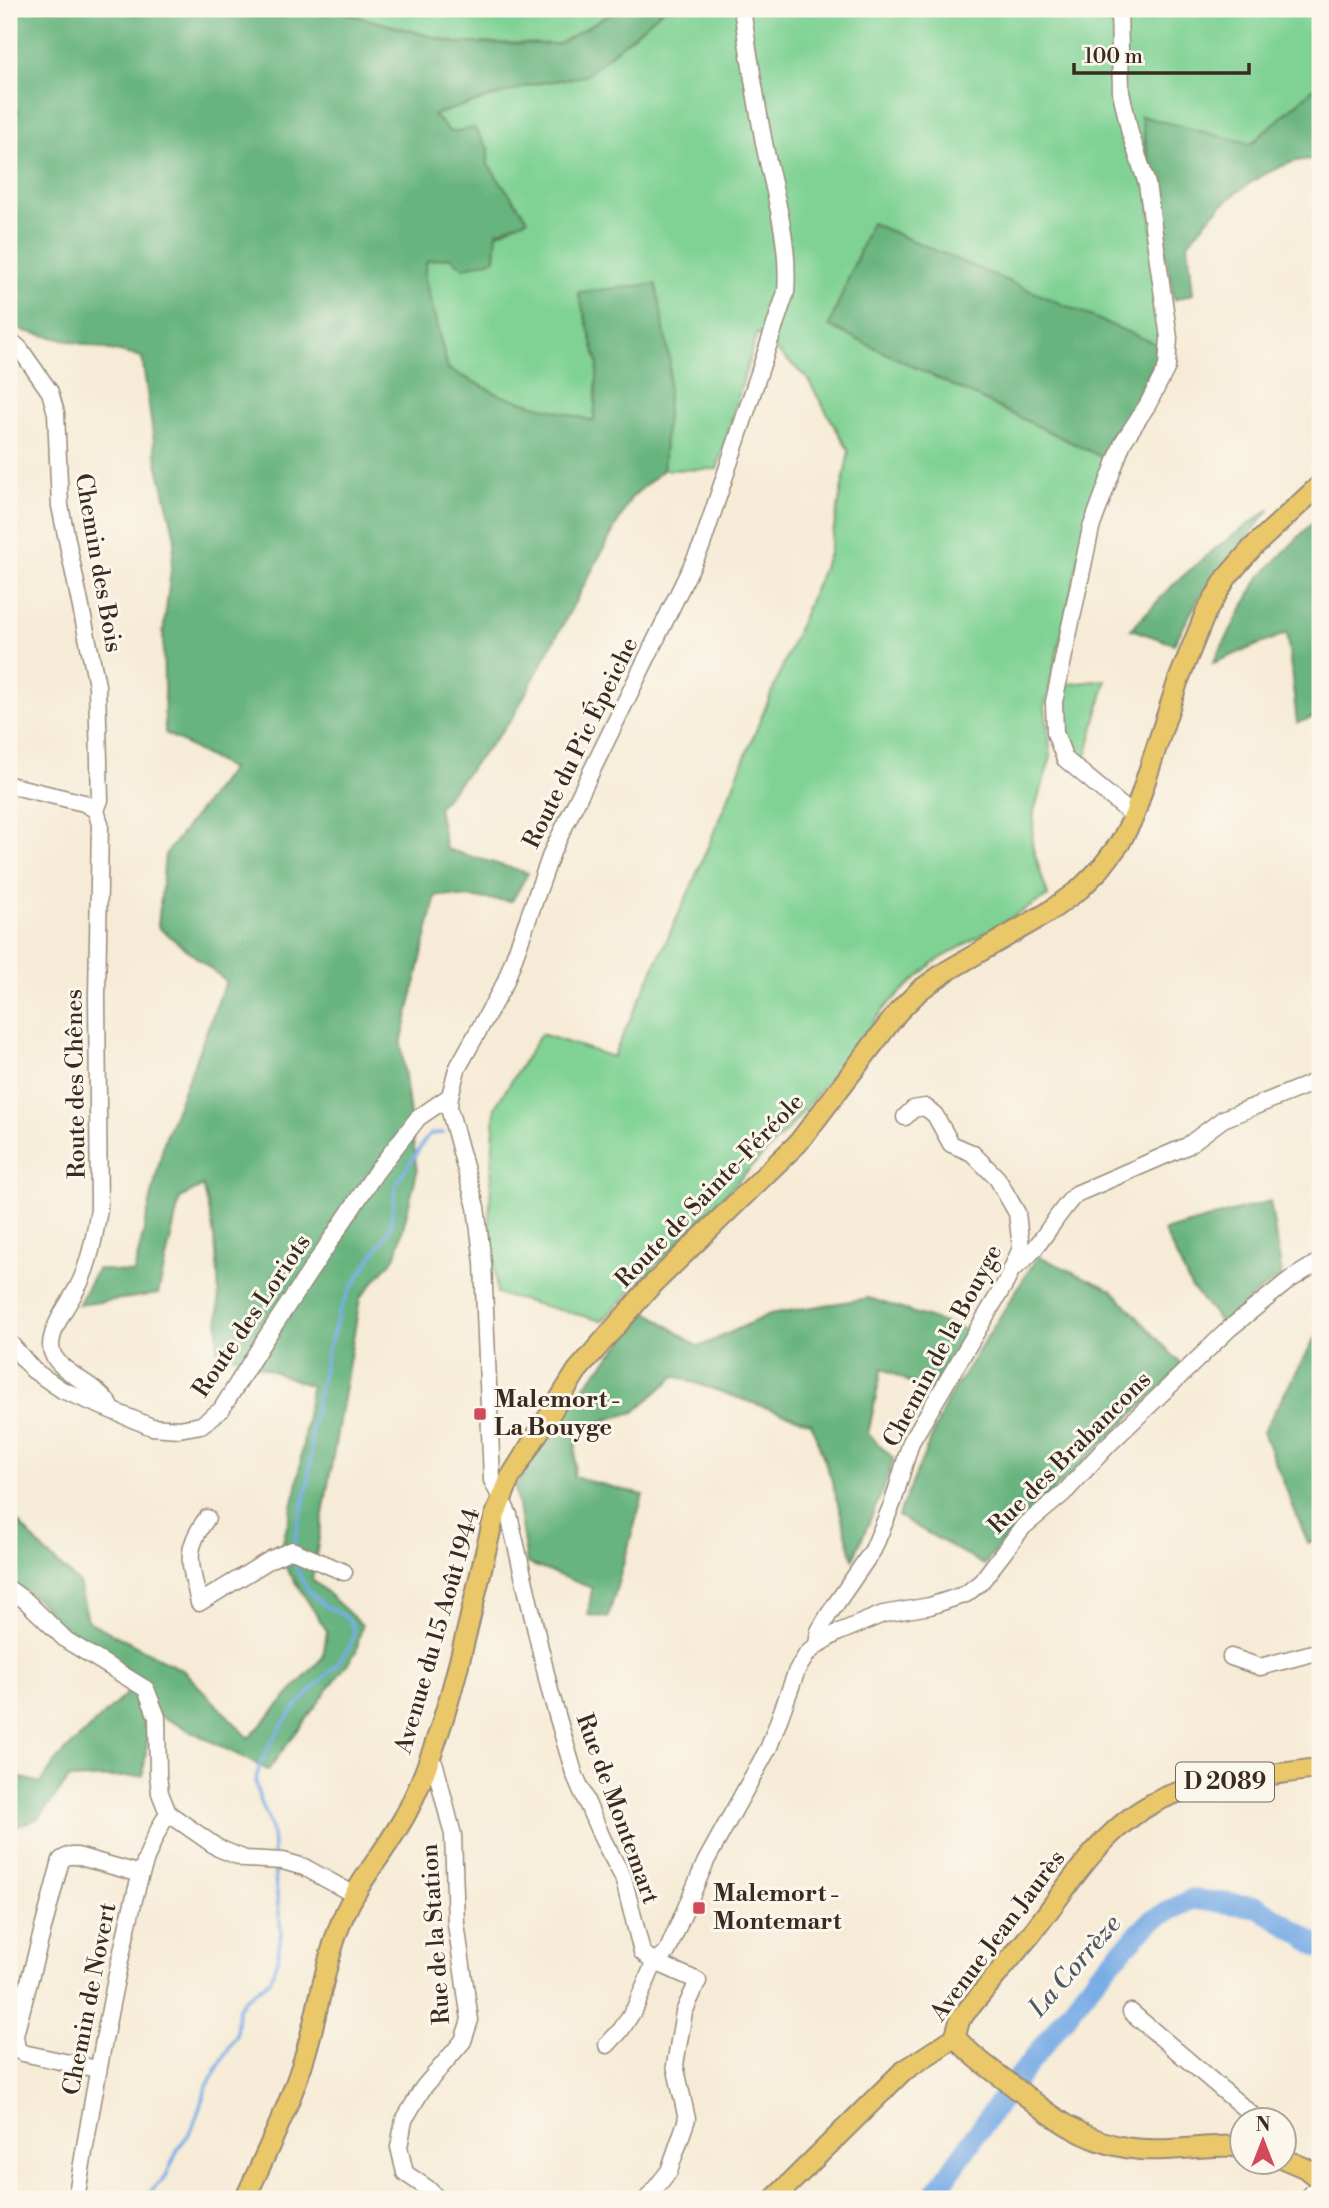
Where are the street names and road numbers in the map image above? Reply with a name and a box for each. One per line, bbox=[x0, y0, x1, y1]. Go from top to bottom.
street label: Chemin des Bois bbox=[68, 471, 128, 655]
street label: Route du Pic Épeiche bbox=[516, 632, 645, 854]
street label: Route des Chênes bbox=[59, 989, 93, 1179]
street label: Route de Sainte-Féréole bbox=[609, 1087, 811, 1295]
street label: Route des Loriots bbox=[186, 1229, 318, 1403]
street label: Chemin de la Bouyge bbox=[877, 1239, 1009, 1453]
street label: Rue des Brabancons bbox=[982, 1365, 1158, 1541]
street label: Avenue du 15 Août 1944 bbox=[388, 1505, 487, 1758]
street label: Rue de Montemart bbox=[569, 1710, 665, 1909]
road number: D 2089 bbox=[1176, 1763, 1274, 1802]
street label: Rue de la Station bbox=[415, 1843, 457, 2025]
street label: Avenue Jean Jaurès bbox=[923, 1844, 1072, 2028]
street label: Chemin de Novert bbox=[57, 1900, 123, 2098]

